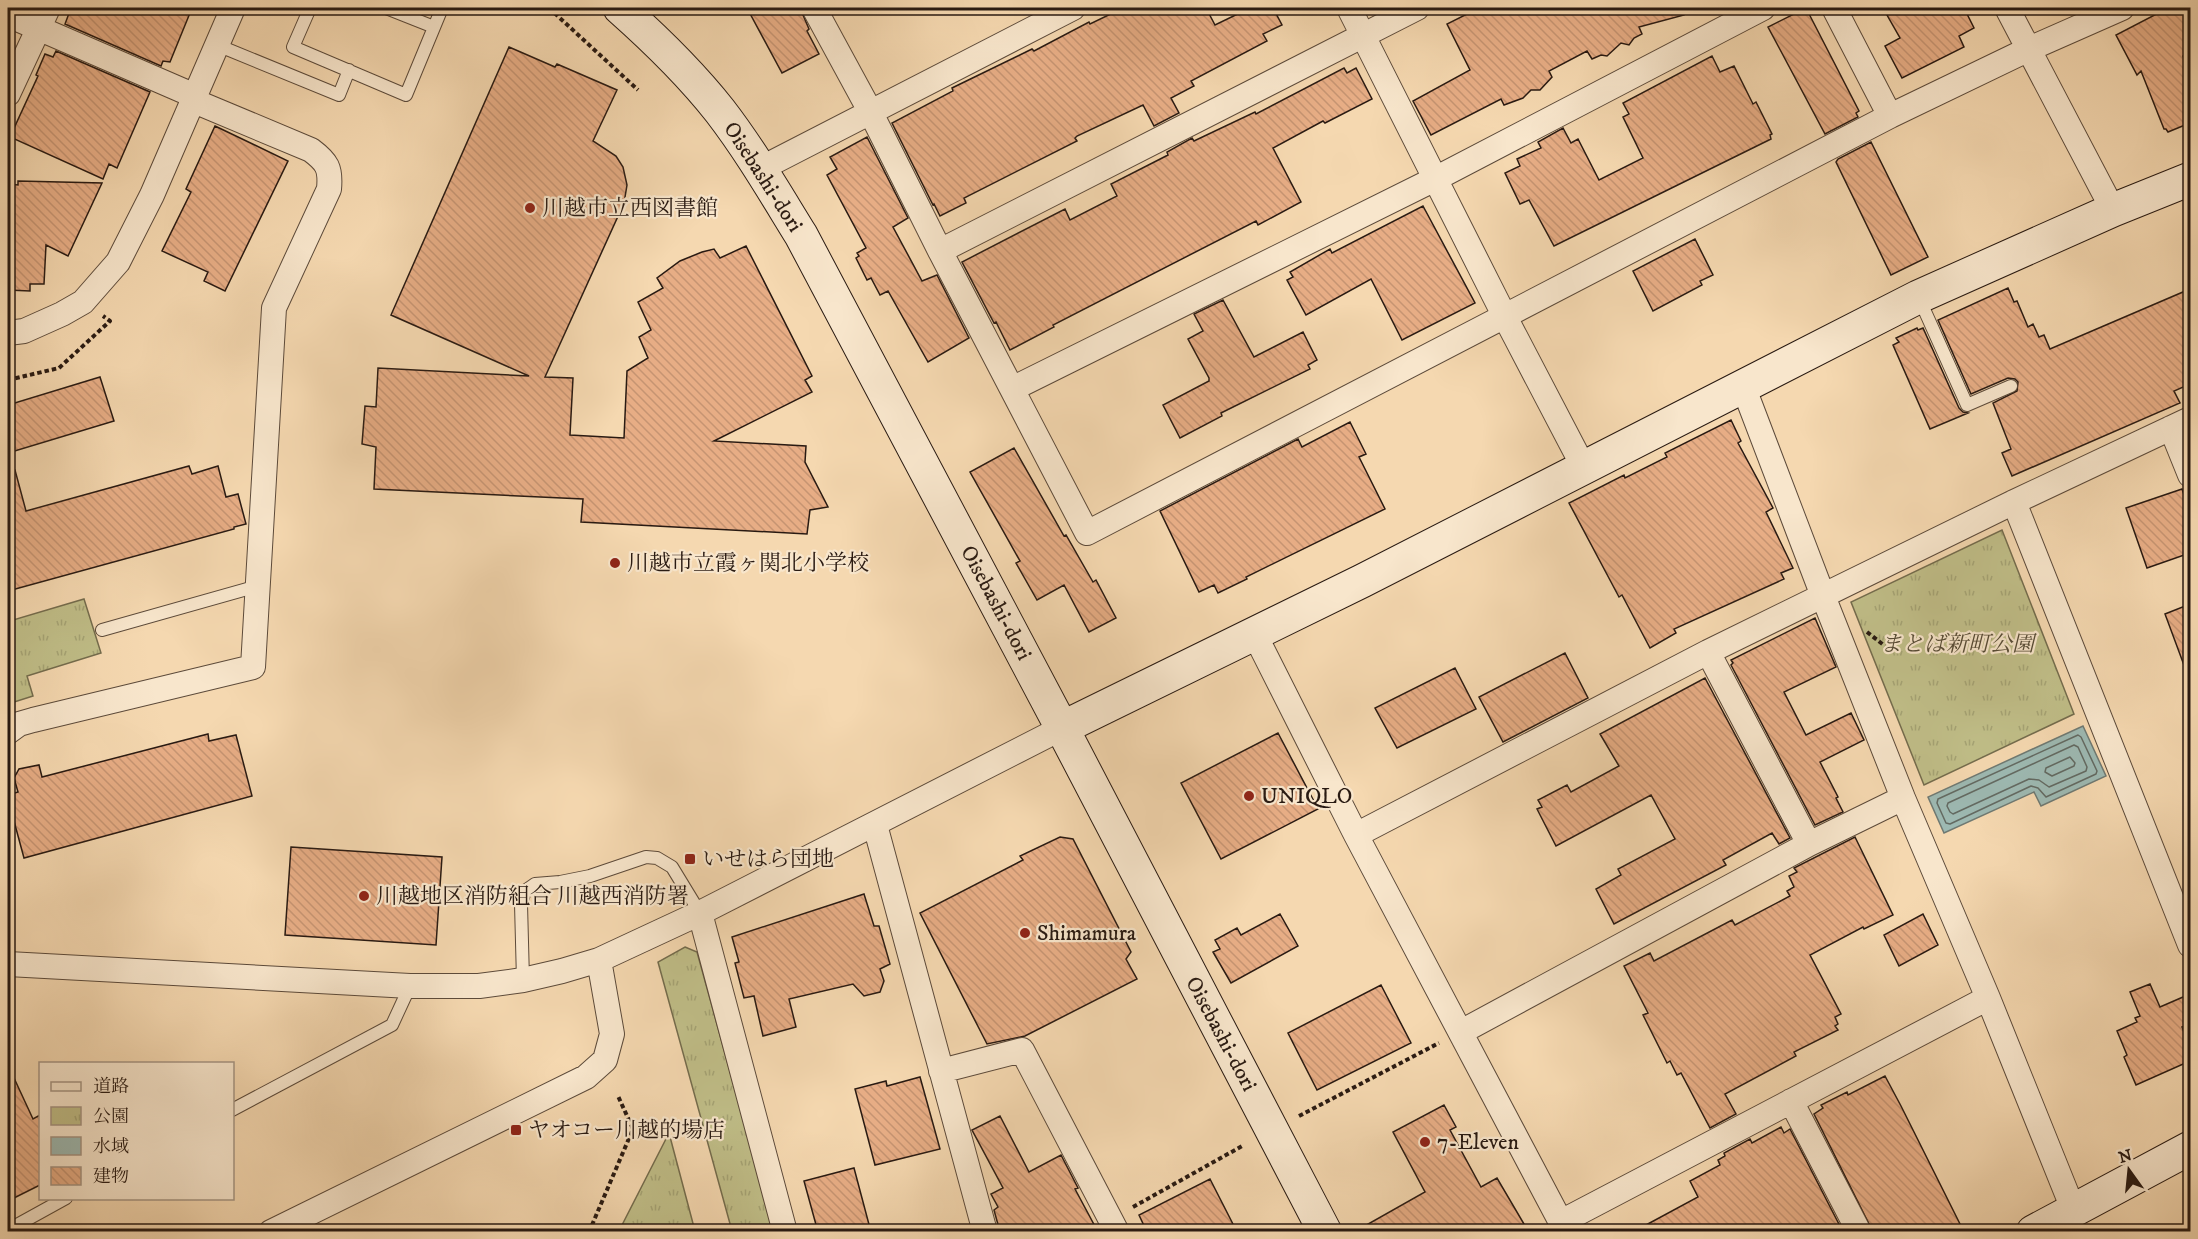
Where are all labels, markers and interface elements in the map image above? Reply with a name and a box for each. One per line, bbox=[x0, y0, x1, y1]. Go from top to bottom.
street label: Oisebashi-dori bbox=[717, 117, 809, 237]
place label: 川越市立西図書館 bbox=[542, 195, 718, 222]
marker: 川越市立西図書館 bbox=[523, 201, 537, 215]
street label: Oisebashi-dori bbox=[954, 541, 1038, 665]
place label: 川越市立霞ヶ関北小学校 bbox=[627, 550, 869, 577]
marker: 川越市立霞ヶ関北小学校 bbox=[608, 556, 622, 570]
park label: まとば新町公園 bbox=[1880, 631, 2037, 658]
place label: UNIQLO bbox=[1261, 783, 1352, 810]
marker: UNIQLO bbox=[1242, 789, 1256, 803]
place label: いせはら団地 bbox=[702, 846, 834, 873]
marker: いせはら団地 bbox=[683, 852, 697, 866]
place label: 川越地区消防組合 川越西消防署 bbox=[376, 883, 689, 910]
marker: 川越地区消防組合 川越西消防署 bbox=[357, 889, 371, 903]
place label: Shimamura bbox=[1037, 920, 1137, 947]
marker: Shimamura bbox=[1018, 926, 1032, 940]
street label: Oisebashi-dori bbox=[1179, 972, 1263, 1096]
legend bbox=[39, 1062, 234, 1200]
text: 道路 bbox=[93, 1076, 129, 1098]
text: 公園 bbox=[93, 1106, 129, 1128]
place label: ヤオコー川越的場店 bbox=[528, 1117, 725, 1144]
marker: ヤオコー川越的場店 bbox=[509, 1123, 523, 1137]
place label: 7-Eleven bbox=[1437, 1129, 1519, 1156]
marker: 7-Eleven bbox=[1418, 1135, 1432, 1149]
text: 水域 bbox=[93, 1136, 129, 1158]
north arrow bbox=[2099, 1140, 2159, 1200]
text: N bbox=[2116, 1145, 2134, 1168]
text: 建物 bbox=[93, 1166, 129, 1188]

